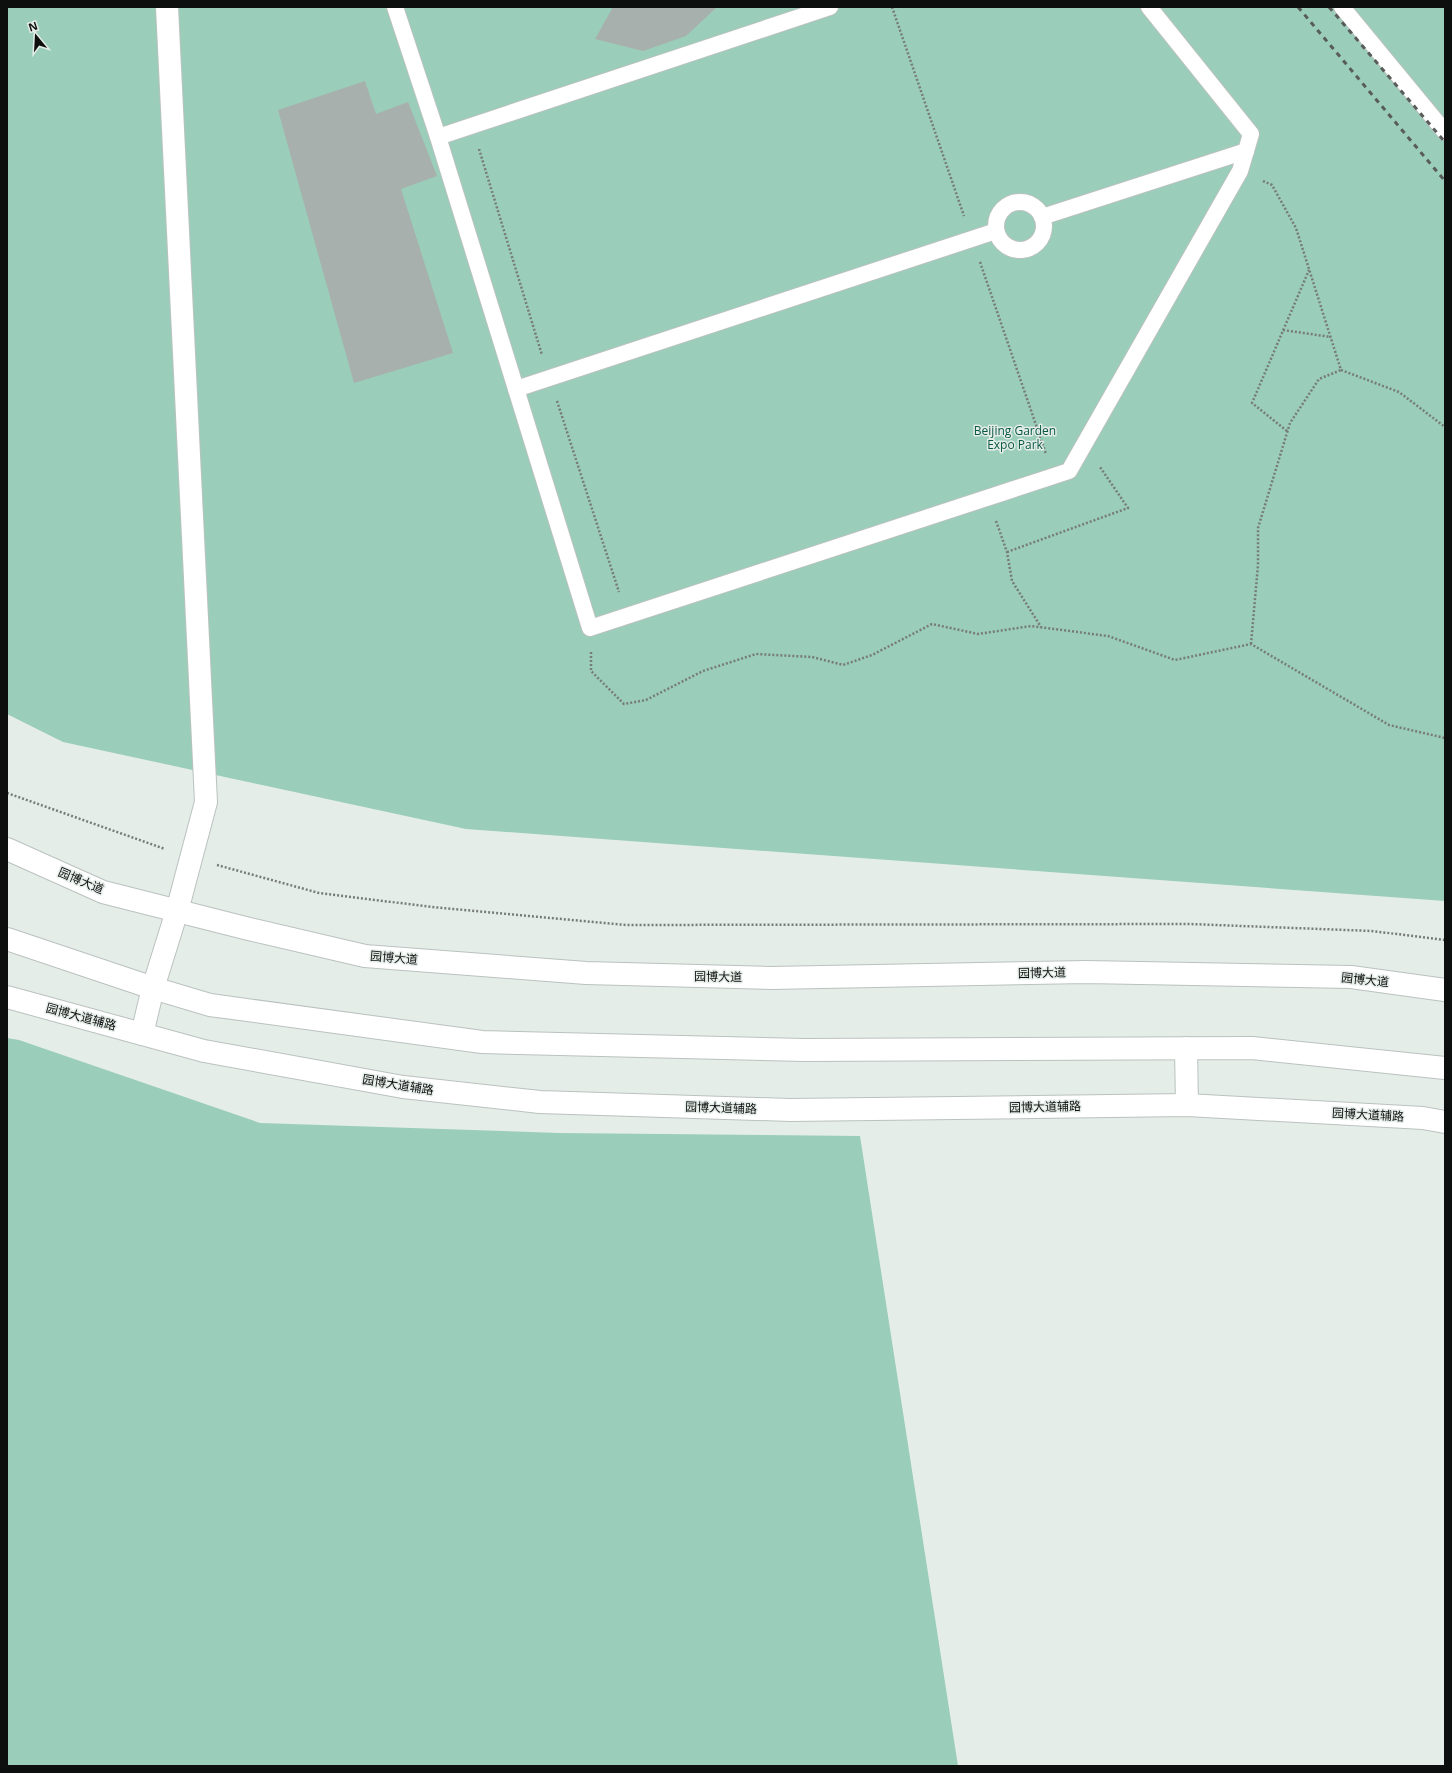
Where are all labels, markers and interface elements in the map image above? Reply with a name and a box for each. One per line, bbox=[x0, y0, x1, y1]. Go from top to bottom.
north arrow bbox=[16, 16, 56, 56]
text: N bbox=[26, 17, 39, 35]
park label: Beijing Garden Expo Park bbox=[974, 422, 1056, 453]
street label: 园博大道 bbox=[56, 863, 107, 898]
street label: 园博大道 bbox=[369, 947, 419, 968]
street label: 园博大道 bbox=[1018, 964, 1066, 981]
street label: 园博大道 bbox=[694, 968, 742, 985]
street label: 园博大道 bbox=[1340, 969, 1390, 990]
street label: 园博大道辅路 bbox=[44, 999, 118, 1034]
street label: 园博大道辅路 bbox=[361, 1070, 435, 1099]
street label: 园博大道辅路 bbox=[1009, 1097, 1081, 1116]
street label: 园博大道辅路 bbox=[685, 1098, 757, 1117]
street label: 园博大道辅路 bbox=[1332, 1104, 1404, 1125]

